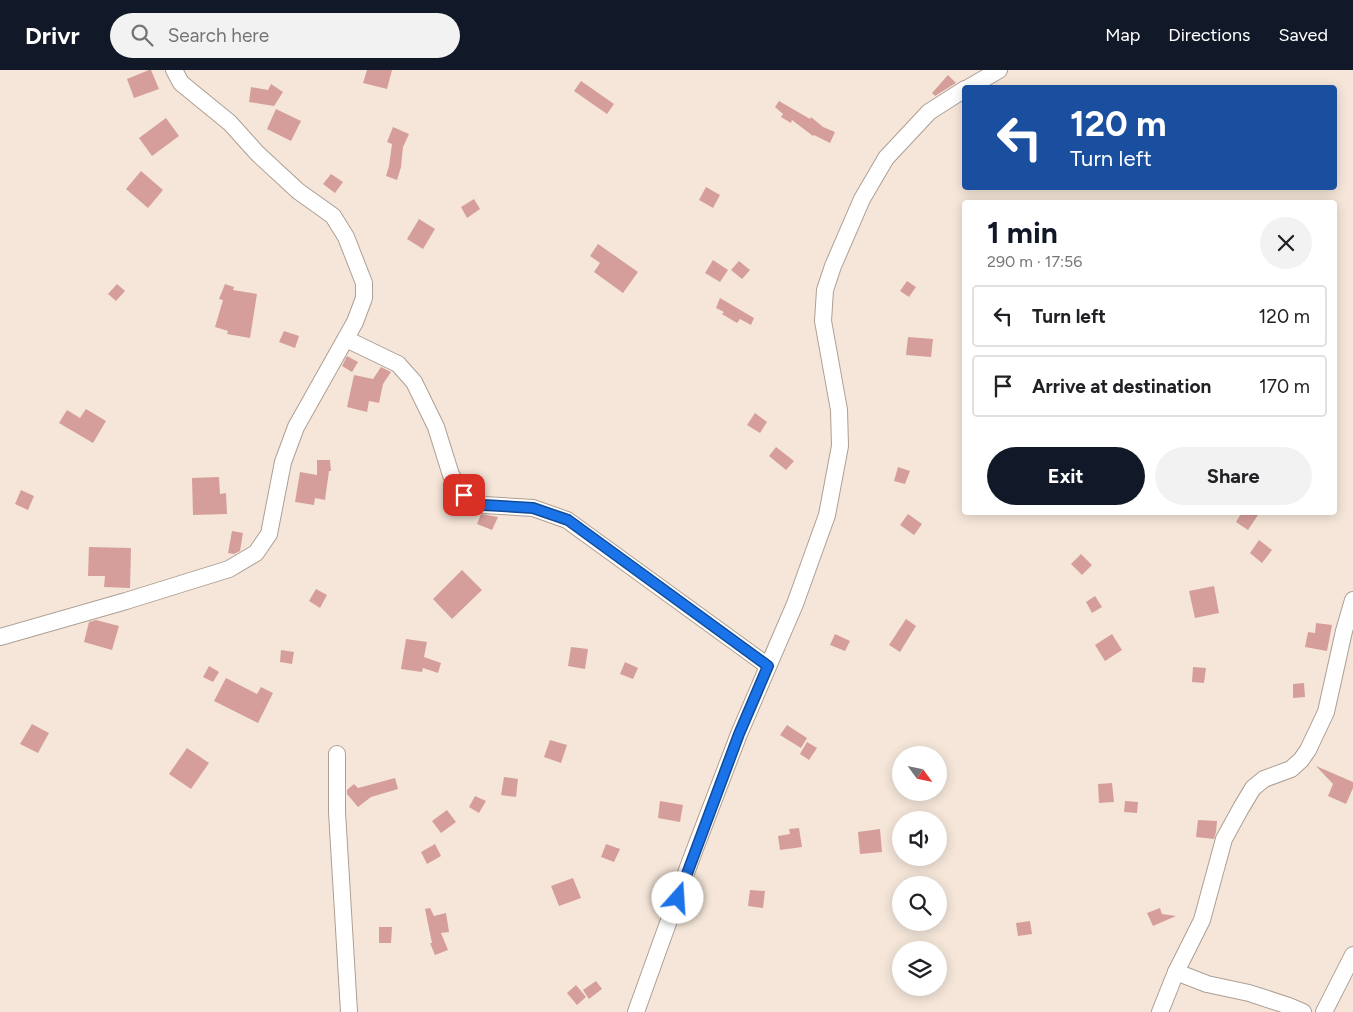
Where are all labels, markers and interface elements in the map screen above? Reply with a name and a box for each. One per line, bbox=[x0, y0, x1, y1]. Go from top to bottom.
search box bbox=[110, 13, 460, 58]
text: Drivr bbox=[25, 21, 80, 50]
icon: search bbox=[128, 21, 156, 49]
text: Search here bbox=[168, 24, 269, 47]
text: Map bbox=[1105, 24, 1140, 46]
text: Directions bbox=[1168, 24, 1250, 46]
text: Saved bbox=[1278, 24, 1328, 46]
text: 120 m bbox=[1070, 103, 1167, 145]
icon: left bbox=[987, 105, 1052, 170]
text: Turn left bbox=[1070, 145, 1152, 172]
text: 1 min bbox=[987, 214, 1058, 251]
button: close bbox=[1260, 217, 1312, 269]
text: 290 m · 17:56 bbox=[987, 252, 1082, 271]
icon: left bbox=[989, 302, 1017, 330]
text: Turn left bbox=[1032, 305, 1106, 328]
text: 120 m bbox=[1258, 305, 1310, 328]
icon: arrive bbox=[989, 372, 1017, 400]
text: Arrive at destination bbox=[1032, 375, 1211, 398]
text: 170 m bbox=[1259, 375, 1310, 398]
button: Exit bbox=[987, 447, 1145, 505]
button: Share bbox=[1155, 447, 1312, 505]
pin bbox=[443, 474, 485, 516]
icon: arrive bbox=[450, 481, 478, 509]
north arrow bbox=[892, 746, 948, 801]
map controls bbox=[892, 746, 947, 996]
button: sound bbox=[892, 811, 947, 866]
position arrow bbox=[651, 871, 703, 923]
button: search bbox=[892, 876, 947, 931]
button: layers bbox=[892, 941, 947, 996]

